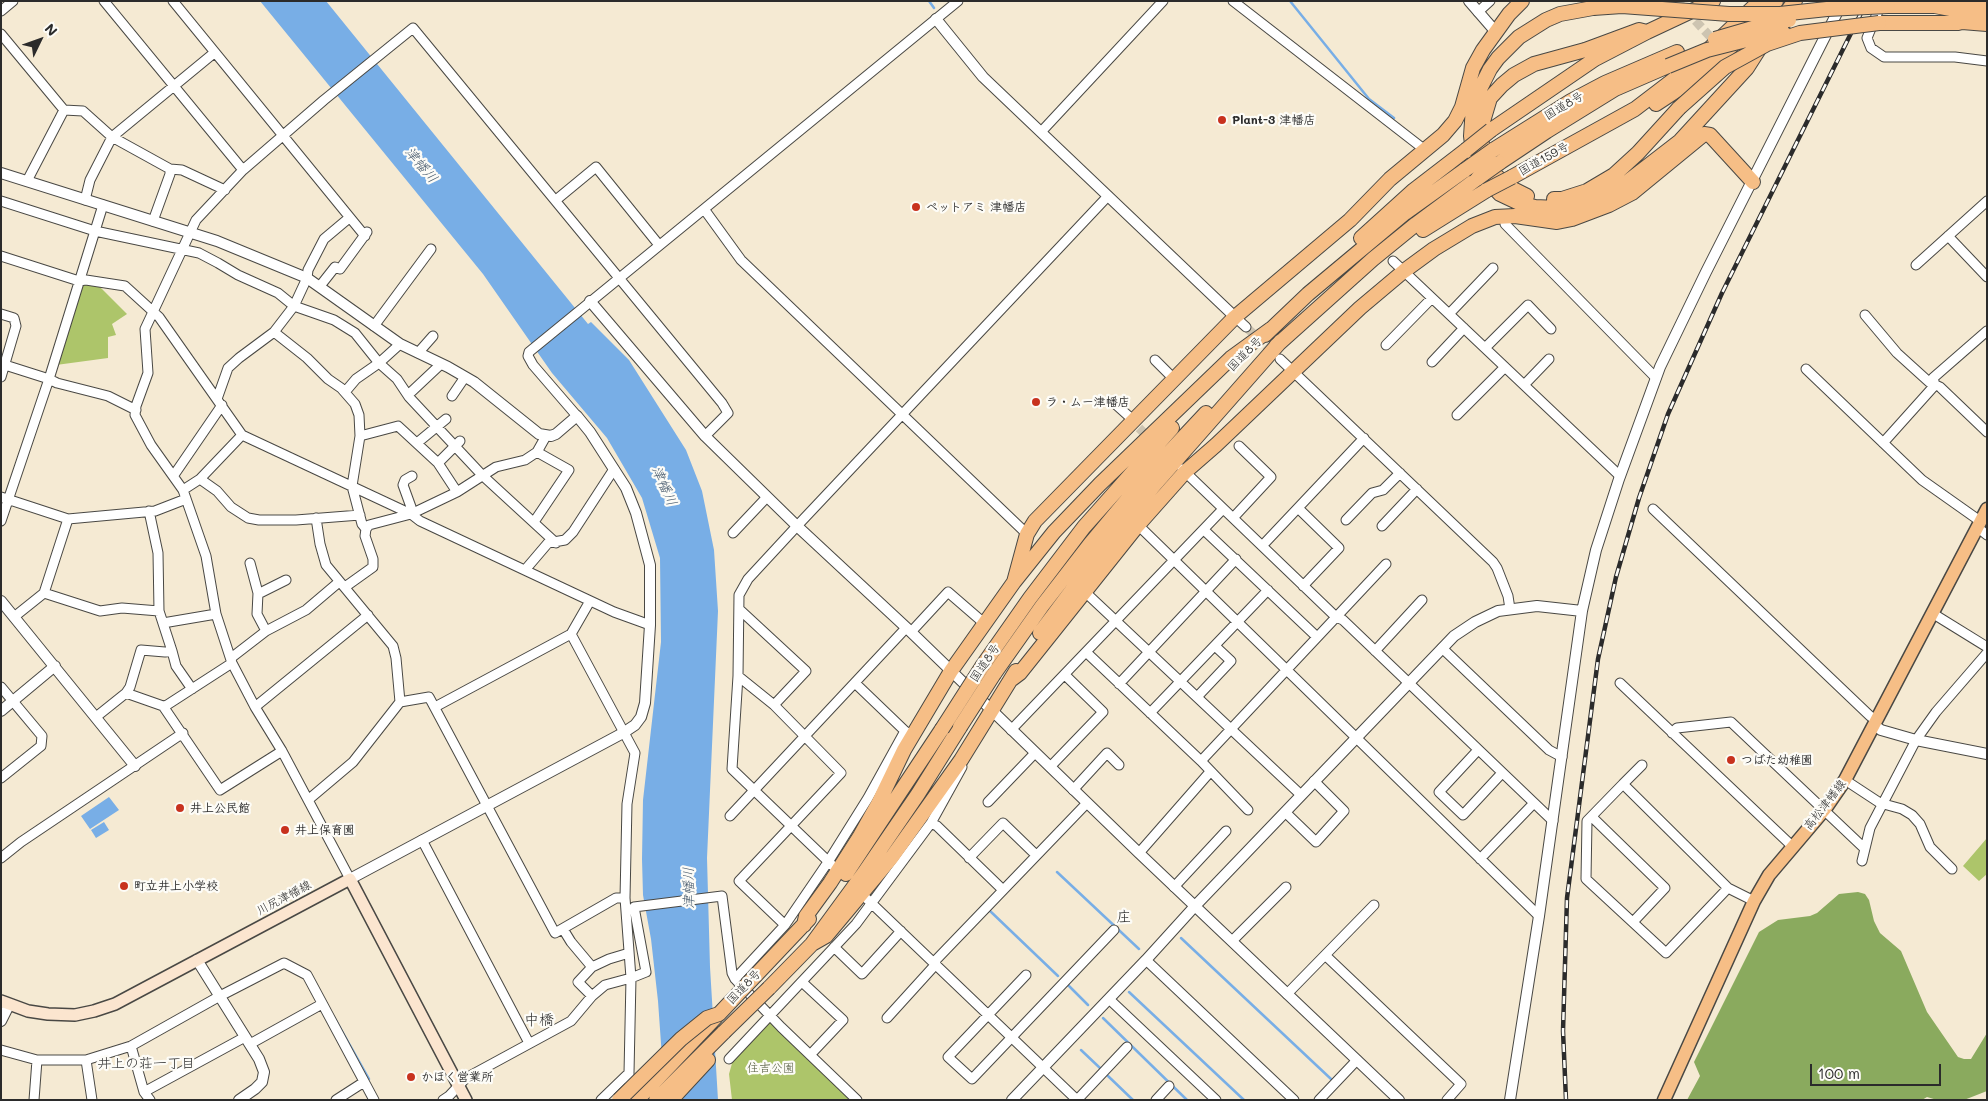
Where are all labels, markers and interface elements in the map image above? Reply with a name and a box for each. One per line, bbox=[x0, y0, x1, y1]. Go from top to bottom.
north arrow bbox=[15, 15, 65, 65]
text: N bbox=[41, 19, 62, 40]
street label: 国道8号 bbox=[1542, 89, 1586, 123]
place label: Plant-3 津幡店 bbox=[1232, 113, 1316, 127]
marker: Plant-3 津幡店 bbox=[1216, 114, 1228, 126]
street label: 国道159号 bbox=[1516, 139, 1572, 179]
water label: 津幡川 bbox=[401, 144, 441, 186]
place label: ペットアミ 津幡店 bbox=[926, 200, 1026, 214]
marker: ペットアミ 津幡店 bbox=[910, 201, 922, 213]
street label: 国道8号 bbox=[1225, 334, 1265, 374]
place label: ラ・ムー津幡店 bbox=[1046, 395, 1130, 409]
marker: ラ・ムー津幡店 bbox=[1030, 396, 1042, 408]
water label: 津幡川 bbox=[648, 463, 680, 509]
street label: 国道8号 bbox=[967, 641, 1003, 685]
place label: つばた幼稚園 bbox=[1741, 753, 1813, 767]
marker: つばた幼稚園 bbox=[1725, 754, 1737, 766]
street label: 高松津幡線 bbox=[1801, 777, 1849, 833]
place label: 井上公民館 bbox=[190, 801, 250, 815]
marker: 井上公民館 bbox=[174, 802, 186, 814]
place label: 井上保育園 bbox=[295, 823, 355, 837]
marker: 井上保育園 bbox=[279, 824, 291, 836]
water label: 津幡川 bbox=[680, 867, 698, 909]
street label: 川尻津幡線 bbox=[254, 878, 314, 918]
place label: 町立井上小学校 bbox=[134, 879, 218, 893]
marker: 町立井上小学校 bbox=[118, 880, 130, 892]
district label: 庄 bbox=[1117, 908, 1131, 926]
street label: 国道8号 bbox=[724, 966, 764, 1008]
district label: 中橋 bbox=[524, 1011, 554, 1029]
scale bar bbox=[1813, 1054, 1944, 1086]
district label: 井上の荘一丁目 bbox=[97, 1056, 195, 1072]
park label: 住吉公園 bbox=[747, 1061, 795, 1075]
text: 100 m bbox=[1818, 1063, 1860, 1083]
place label: かほく営業所 bbox=[421, 1070, 493, 1084]
marker: かほく営業所 bbox=[405, 1071, 417, 1083]

